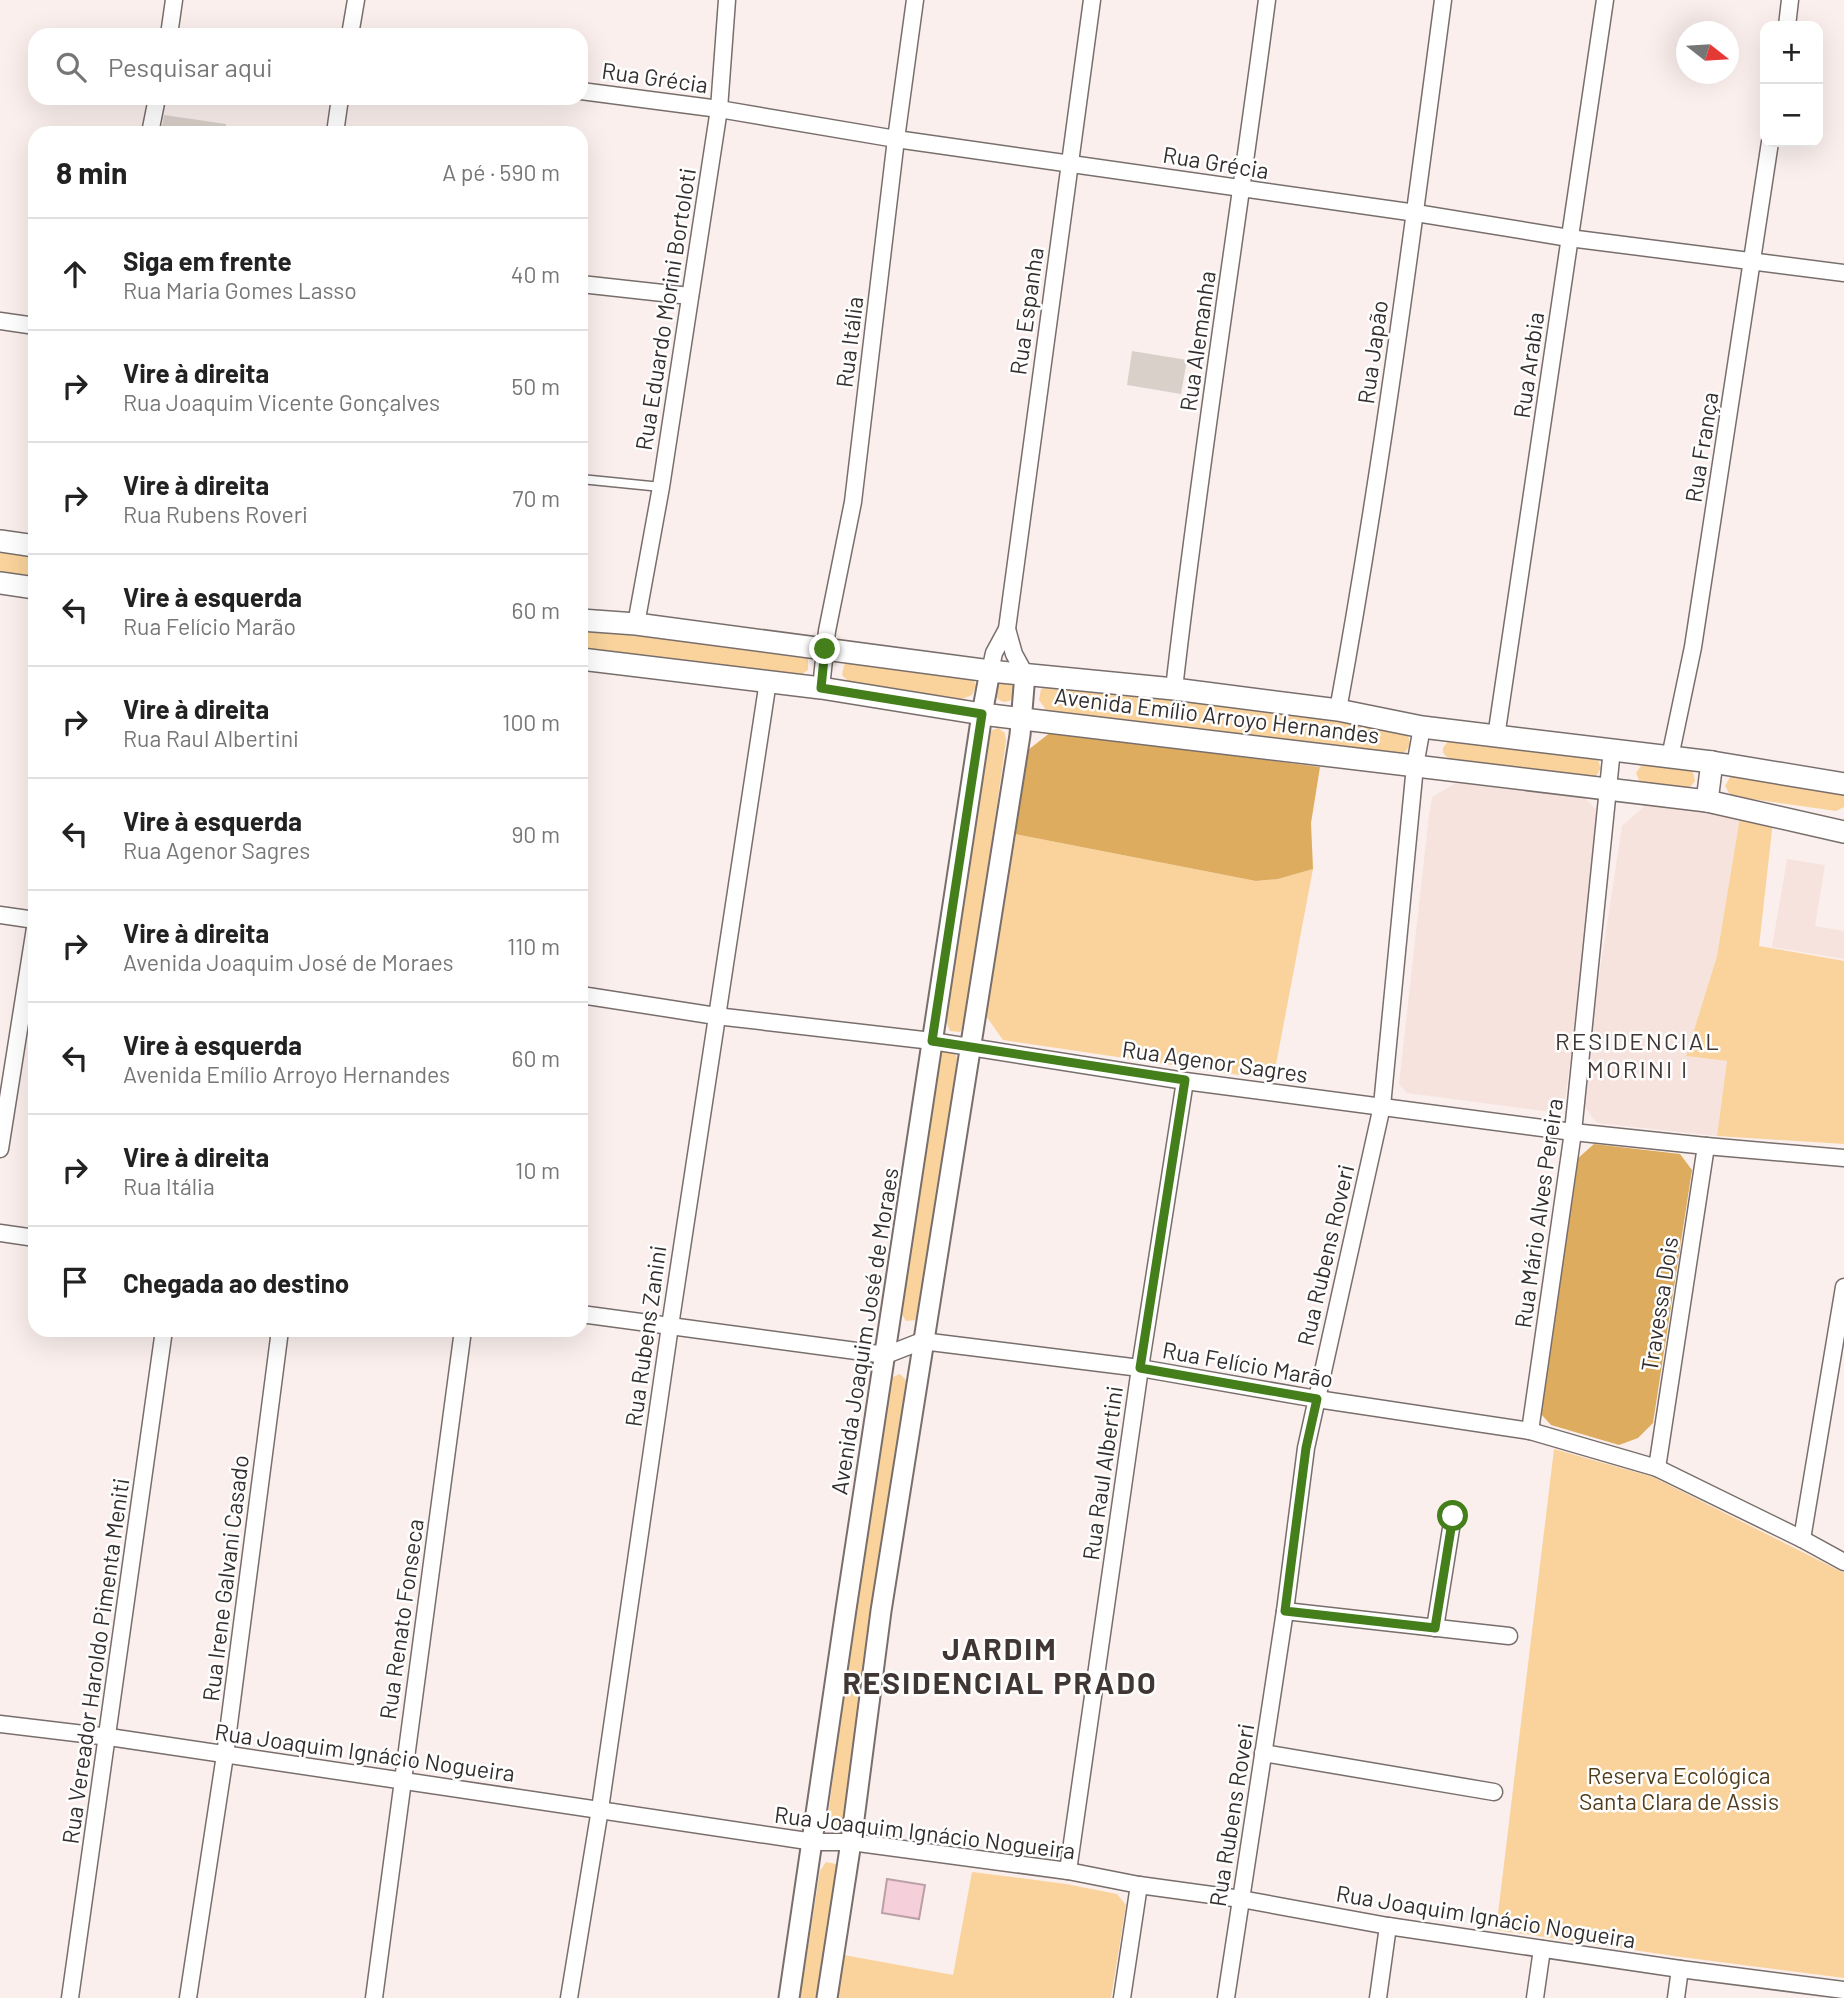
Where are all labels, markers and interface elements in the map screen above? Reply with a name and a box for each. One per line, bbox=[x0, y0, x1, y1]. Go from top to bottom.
north arrow bbox=[1676, 21, 1739, 84]
map controls bbox=[1760, 21, 1823, 147]
button: + bbox=[1760, 21, 1823, 84]
search box bbox=[28, 28, 588, 105]
icon: search bbox=[52, 48, 90, 86]
text: Pesquisar aqui bbox=[108, 51, 273, 82]
street label: Rua Grécia bbox=[600, 56, 710, 98]
button: − bbox=[1760, 84, 1823, 147]
street label: Rua Grécia bbox=[1161, 140, 1271, 184]
text: 8 min bbox=[56, 154, 127, 190]
text: A pé · 590 m bbox=[442, 158, 560, 186]
street label: Rua Eduardo Morini Bortoloti bbox=[629, 166, 701, 452]
text: Siga em frente bbox=[123, 245, 292, 276]
street label: Rua Espanha bbox=[1003, 245, 1049, 377]
icon: ahead bbox=[56, 255, 94, 293]
text: 40 m bbox=[511, 260, 560, 288]
street label: Rua Alemanha bbox=[1173, 269, 1221, 413]
text: Rua Maria Gomes Lasso bbox=[123, 276, 357, 304]
street label: Rua Itália bbox=[830, 295, 868, 389]
street label: Rua Japão bbox=[1351, 298, 1393, 406]
street label: Rua Arabia bbox=[1507, 310, 1549, 420]
text: Vire à direita bbox=[123, 357, 269, 388]
icon: right bbox=[56, 367, 94, 405]
text: 50 m bbox=[512, 372, 560, 400]
text: Rua Joaquim Vicente Gonçalves bbox=[123, 388, 440, 416]
street label: Rua França bbox=[1678, 390, 1724, 504]
text: Vire à direita bbox=[123, 469, 269, 500]
icon: right bbox=[56, 479, 94, 517]
text: 70 m bbox=[513, 484, 560, 512]
text: Rua Rubens Roveri bbox=[123, 500, 308, 528]
text: Vire à esquerda bbox=[123, 581, 302, 612]
icon: left bbox=[56, 591, 94, 629]
text: 60 m bbox=[512, 596, 560, 624]
text: Rua Felício Marão bbox=[123, 612, 296, 640]
route end bbox=[809, 633, 840, 664]
street label: Avenida Emílio Arroyo Hernandes bbox=[1053, 681, 1381, 749]
text: Vire à direita bbox=[123, 693, 269, 724]
icon: right bbox=[56, 703, 94, 741]
text: 100 m bbox=[502, 708, 560, 736]
text: Rua Raul Albertini bbox=[123, 724, 299, 752]
text: Vire à esquerda bbox=[123, 805, 302, 836]
icon: left bbox=[56, 815, 94, 853]
text: 90 m bbox=[511, 820, 560, 848]
text: Rua Agenor Sagres bbox=[123, 836, 310, 864]
text: Vire à direita bbox=[123, 917, 269, 948]
icon: right bbox=[56, 927, 94, 965]
text: 110 m bbox=[507, 932, 560, 960]
text: Avenida Joaquim José de Moraes bbox=[123, 948, 454, 976]
district label: RESIDENCIAL MORINI I bbox=[1555, 1026, 1721, 1083]
text: Vire à esquerda bbox=[123, 1029, 302, 1060]
street label: Rua Agenor Sagres bbox=[1120, 1034, 1310, 1088]
icon: left bbox=[56, 1039, 94, 1077]
text: 60 m bbox=[512, 1044, 560, 1072]
text: Avenida Emílio Arroyo Hernandes bbox=[123, 1060, 450, 1088]
street label: Rua Mário Alves Pereira bbox=[1508, 1096, 1568, 1330]
text: Vire à direita bbox=[123, 1141, 269, 1172]
icon: right bbox=[56, 1151, 94, 1189]
text: 10 m bbox=[515, 1156, 560, 1184]
street label: Rua Rubens Roveri bbox=[1291, 1162, 1359, 1348]
street label: Avenida Joaquim José de Moraes bbox=[824, 1166, 904, 1496]
text: Rua Itália bbox=[123, 1172, 215, 1200]
street label: Travessa Dois bbox=[1635, 1235, 1683, 1373]
street label: Rua Rubens Zanini bbox=[618, 1244, 672, 1428]
icon: arrive bbox=[56, 1263, 94, 1301]
text: Chegada ao destino bbox=[123, 1267, 349, 1298]
street label: Rua Felício Marão bbox=[1160, 1335, 1336, 1393]
street label: Rua Raul Albertini bbox=[1076, 1384, 1128, 1562]
street label: Rua Irene Galvani Casado bbox=[196, 1453, 254, 1703]
street label: Rua Vereador Haroldo Pimenta Meniti bbox=[55, 1476, 135, 1846]
route start bbox=[1437, 1500, 1468, 1531]
street label: Rua Renato Fonseca bbox=[373, 1517, 429, 1721]
district label: JARDIM RESIDENCIAL PRADO bbox=[842, 1630, 1158, 1700]
street label: Rua Joaquim Ignácio Nogueira bbox=[213, 1717, 517, 1787]
street label: Rua Rubens Roveri bbox=[1203, 1721, 1259, 1909]
park label: Reserva Ecológica Santa Clara de Assis bbox=[1579, 1761, 1779, 1815]
street label: Rua Joaquim Ignácio Nogueira bbox=[773, 1800, 1077, 1864]
street label: Rua Joaquim Ignácio Nogueira bbox=[1334, 1878, 1638, 1954]

